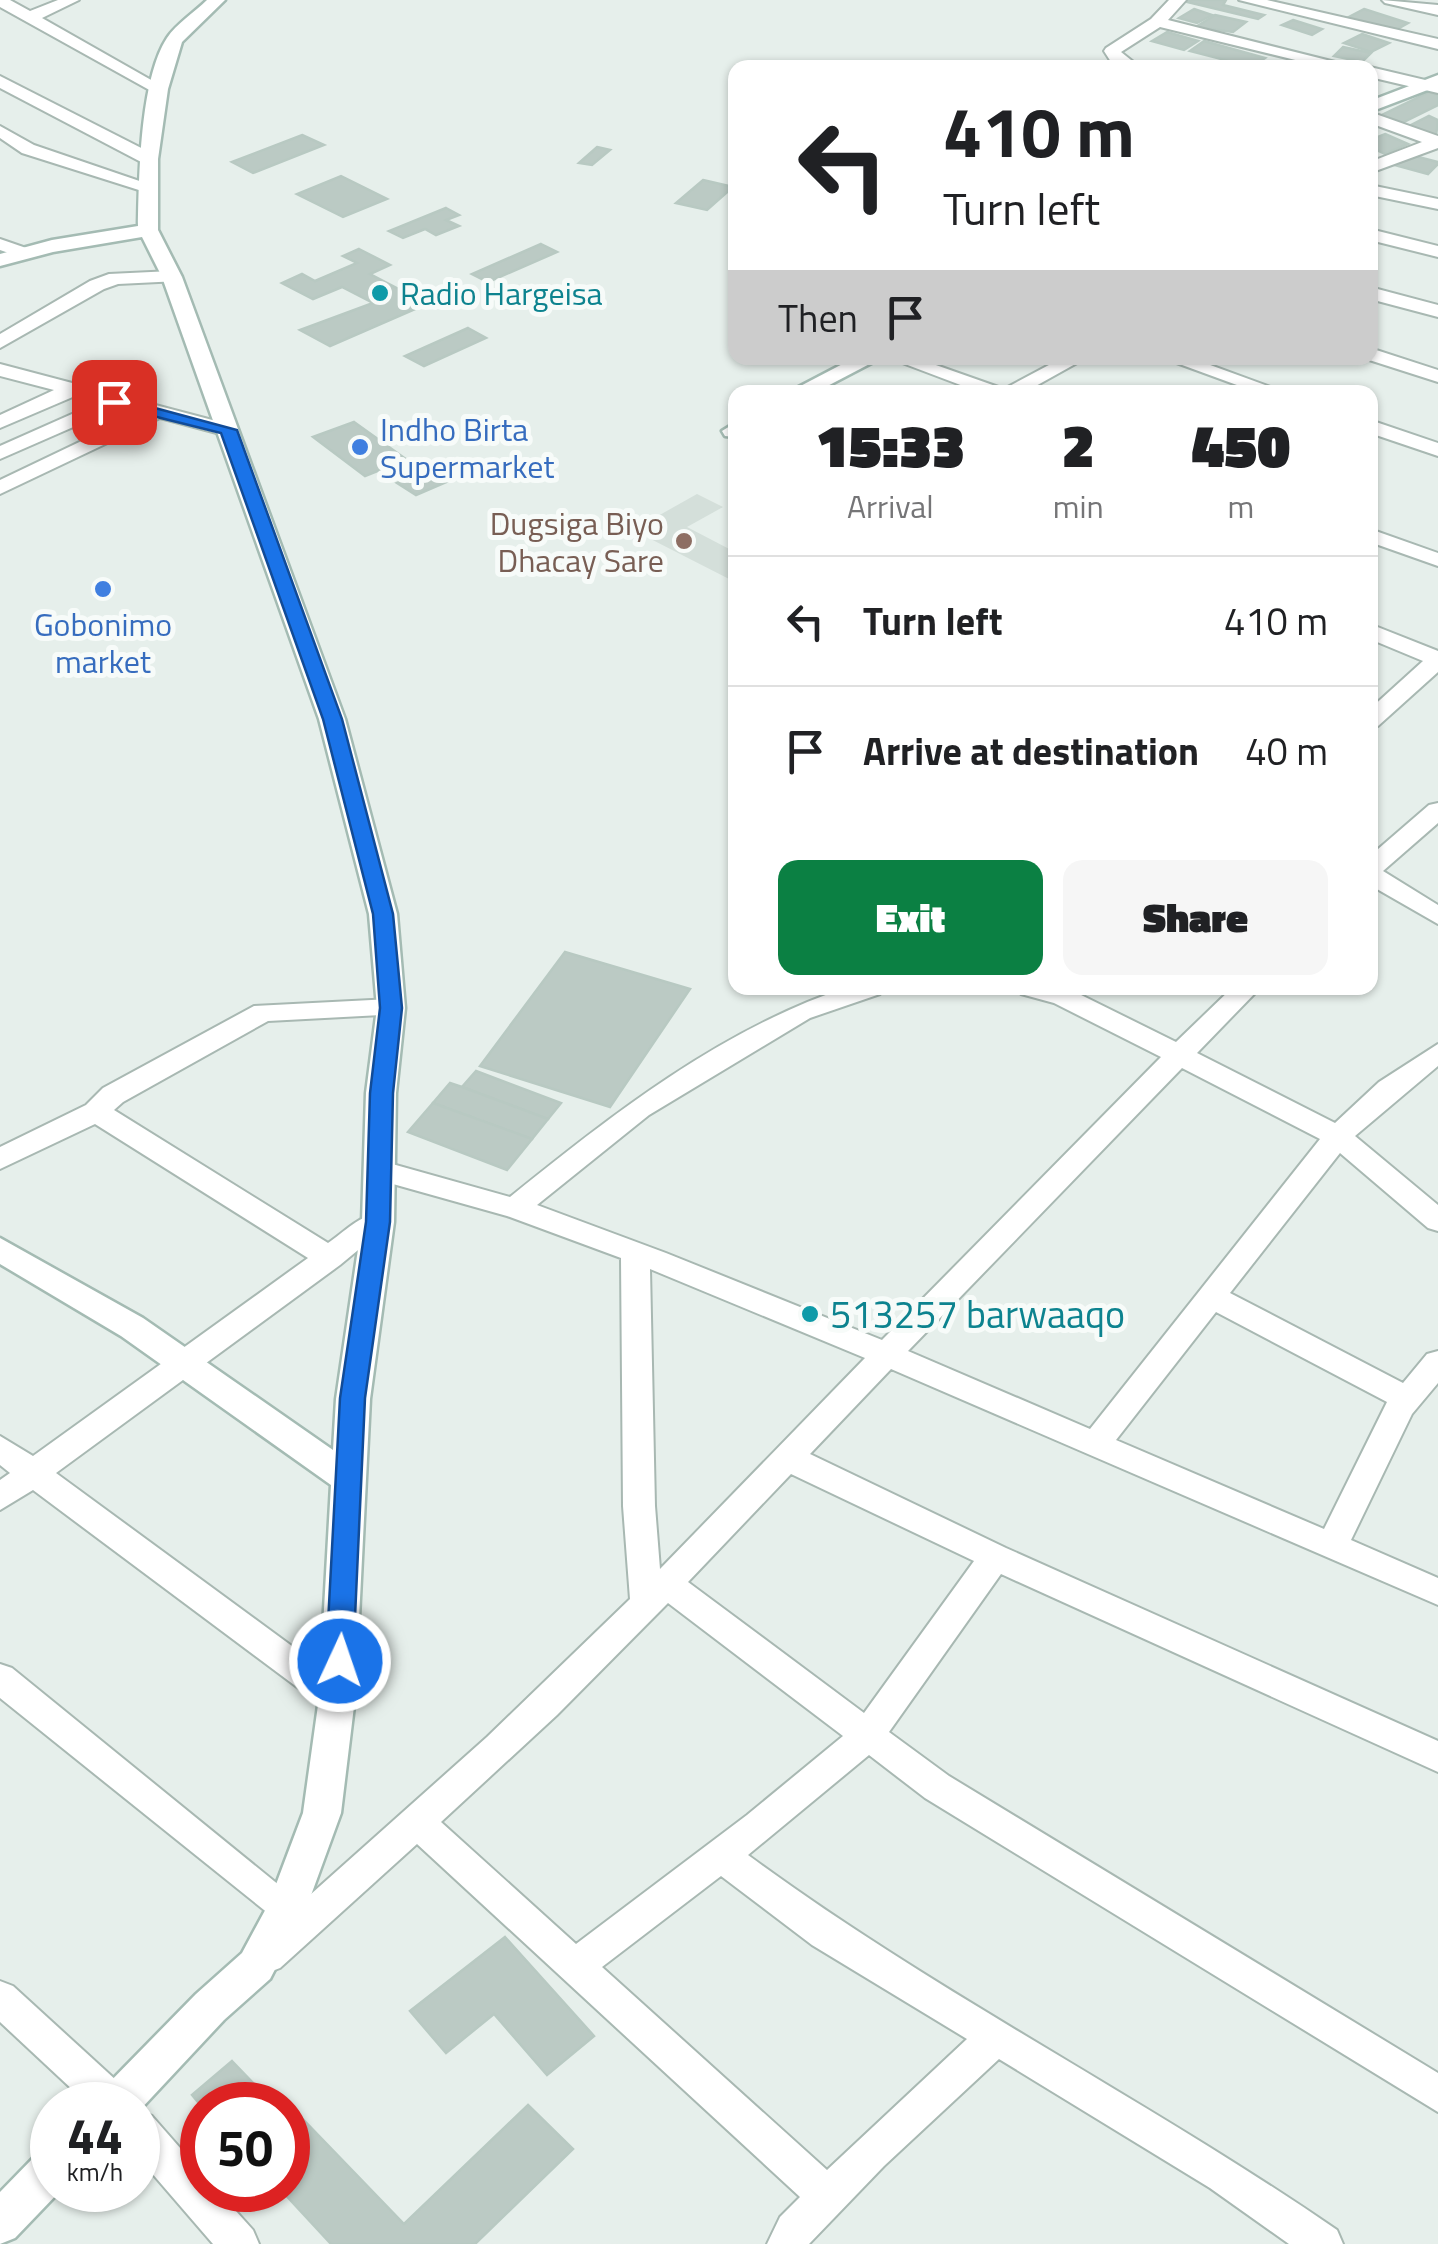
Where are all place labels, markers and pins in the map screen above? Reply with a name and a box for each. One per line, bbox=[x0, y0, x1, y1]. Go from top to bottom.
place label: Radio Hargeisa bbox=[400, 269, 603, 317]
marker: Radio Hargeisa bbox=[369, 282, 391, 304]
pin bbox=[72, 360, 157, 445]
place label: Indho Birta Supermarket bbox=[380, 405, 555, 490]
marker: Indho Birta Supermarket bbox=[349, 436, 371, 458]
place label: Dugsiga Biyo Dhacay Sare bbox=[490, 499, 664, 584]
marker: Dugsiga Biyo Dhacay Sare bbox=[673, 530, 695, 552]
marker: Gobonimo market bbox=[92, 578, 114, 600]
place label: Gobonimo market bbox=[34, 600, 172, 685]
place label: 513257 barwaaqo bbox=[830, 1285, 1125, 1343]
marker: 513257 barwaaqo bbox=[799, 1303, 821, 1325]

